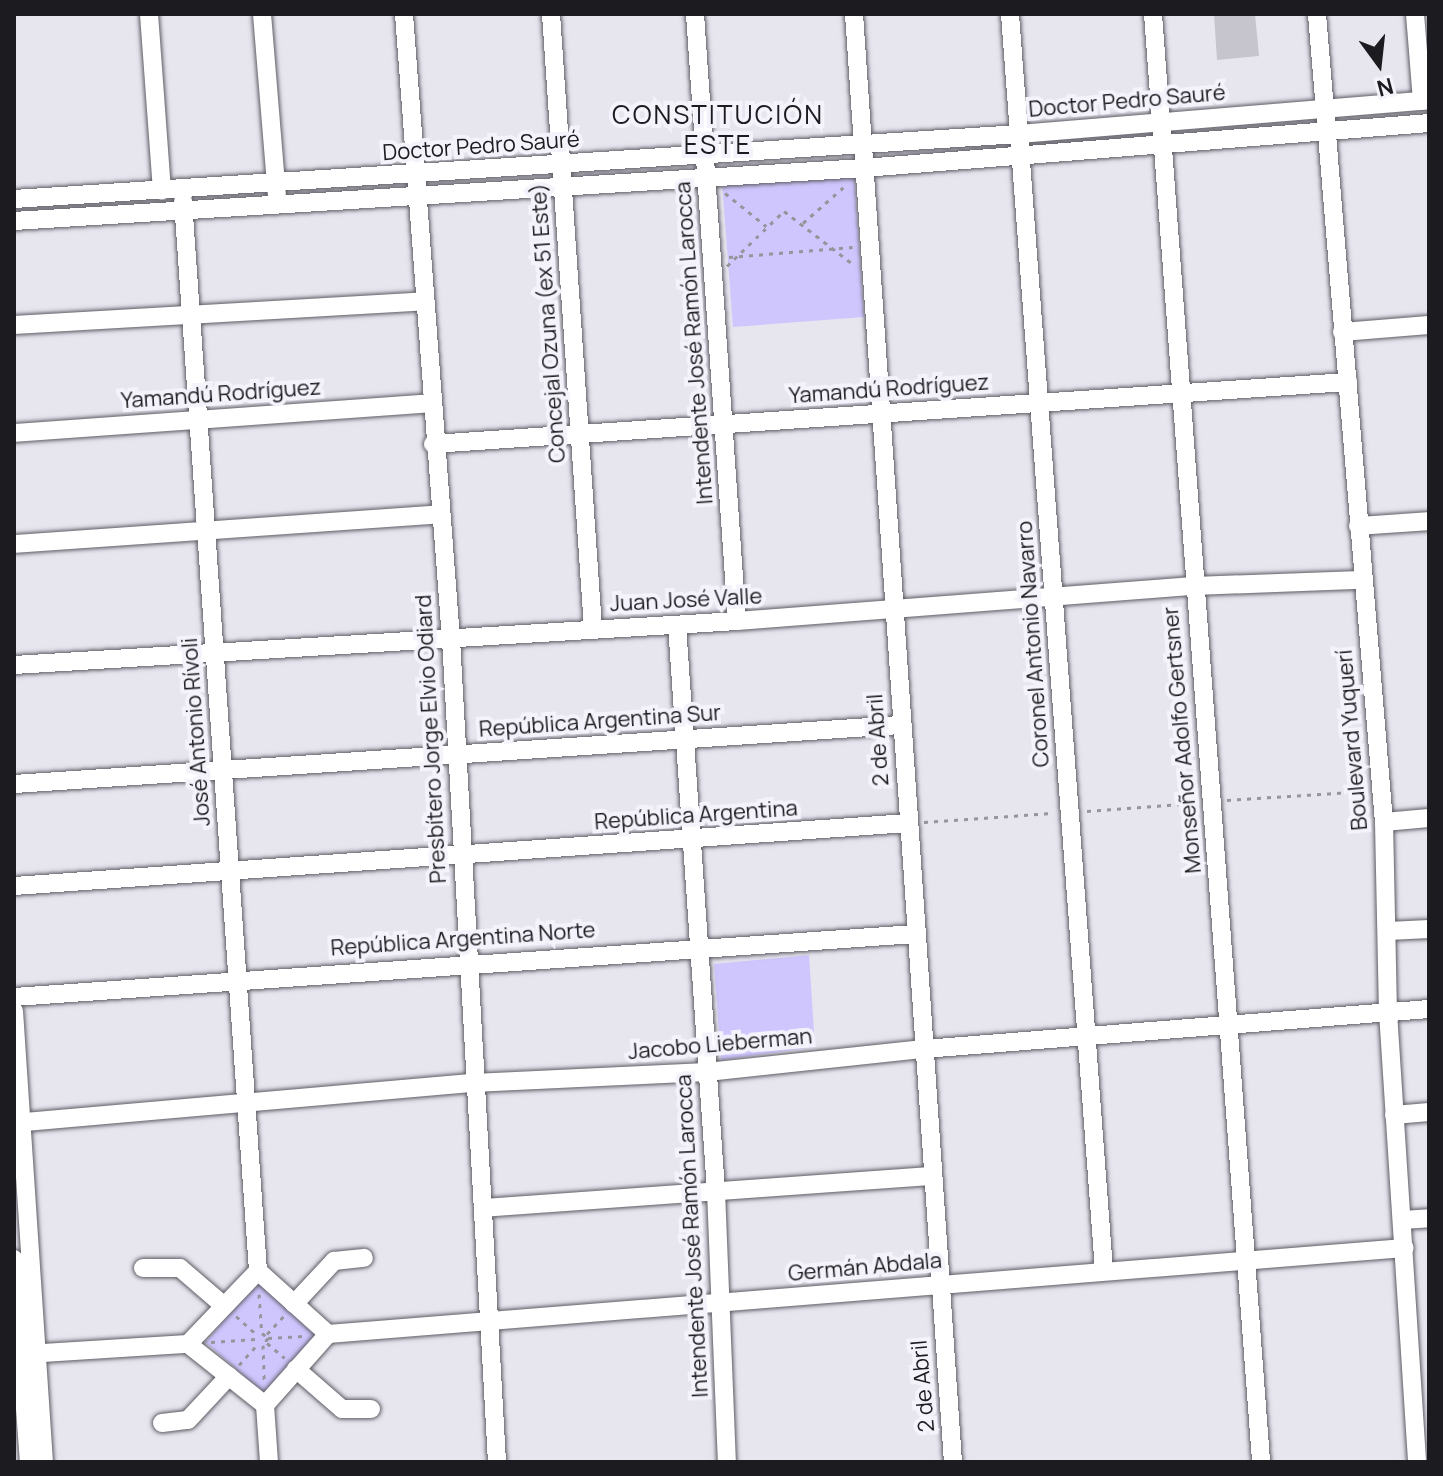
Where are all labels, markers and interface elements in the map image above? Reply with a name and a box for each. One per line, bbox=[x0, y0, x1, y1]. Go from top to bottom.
north arrow bbox=[1339, 24, 1419, 104]
text: N bbox=[1374, 71, 1397, 104]
street label: Doctor Pedro Sauré bbox=[1027, 79, 1227, 123]
district label: CONSTITUCIÓN ESTE bbox=[612, 99, 824, 160]
street label: Doctor Pedro Sauré bbox=[382, 126, 580, 166]
street label: Intendente José Ramón Larocca bbox=[670, 181, 718, 505]
street label: Concejal Ozuna (ex 51 Este) bbox=[525, 182, 571, 464]
street label: Yamandú Rodríguez bbox=[788, 369, 990, 409]
street label: Yamandú Rodríguez bbox=[120, 374, 322, 414]
street label: Coronel Antonio Navarro bbox=[1011, 520, 1055, 768]
street label: Juan José Valle bbox=[609, 583, 763, 617]
street label: Presbítero Jorge Elvio Odiard bbox=[410, 594, 452, 884]
street label: Monseñor Adolfo Gertsner bbox=[1157, 605, 1207, 875]
street label: José Antonio Rívoli bbox=[176, 637, 216, 827]
street label: Boulevard Yuquerí bbox=[1331, 648, 1373, 832]
street label: 2 de Abril bbox=[862, 693, 894, 787]
street label: República Argentina Sur bbox=[478, 699, 722, 743]
street label: República Argentina bbox=[593, 795, 799, 835]
street label: República Argentina Norte bbox=[330, 917, 596, 961]
street label: Jacobo Lieberman bbox=[627, 1023, 813, 1065]
street label: Intendente José Ramón Larocca bbox=[670, 1074, 714, 1398]
street label: Germán Abdala bbox=[787, 1247, 943, 1287]
street label: 2 de Abril bbox=[906, 1339, 940, 1433]

